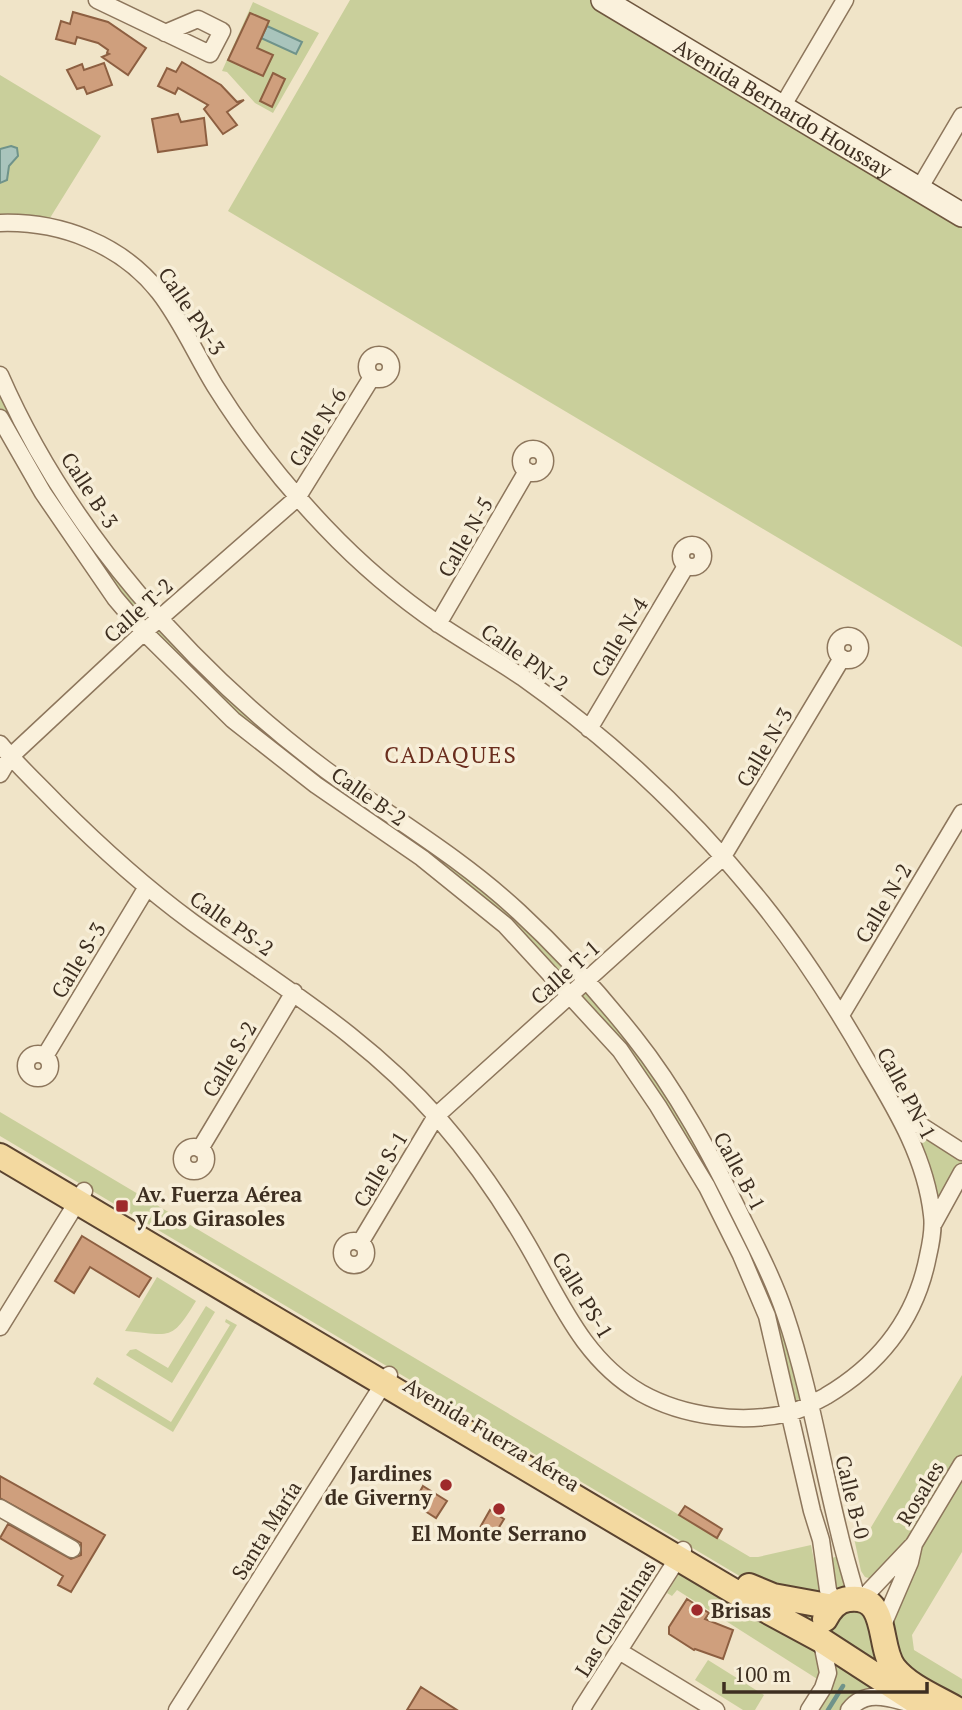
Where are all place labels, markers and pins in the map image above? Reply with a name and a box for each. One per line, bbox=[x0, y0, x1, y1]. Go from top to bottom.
place label: Av. Fuerza Aérea y Los Girasoles bbox=[135, 1180, 303, 1232]
marker: Av. Fuerza Aérea y Los Girasoles bbox=[114, 1198, 130, 1214]
place label: Jardines de Giverny bbox=[325, 1459, 433, 1511]
marker: Jardines de Giverny bbox=[438, 1477, 454, 1493]
marker: El Monte Serrano bbox=[491, 1501, 507, 1517]
place label: El Monte Serrano bbox=[412, 1519, 586, 1547]
place label: Brisas bbox=[711, 1596, 771, 1624]
marker: Brisas bbox=[689, 1602, 705, 1618]

